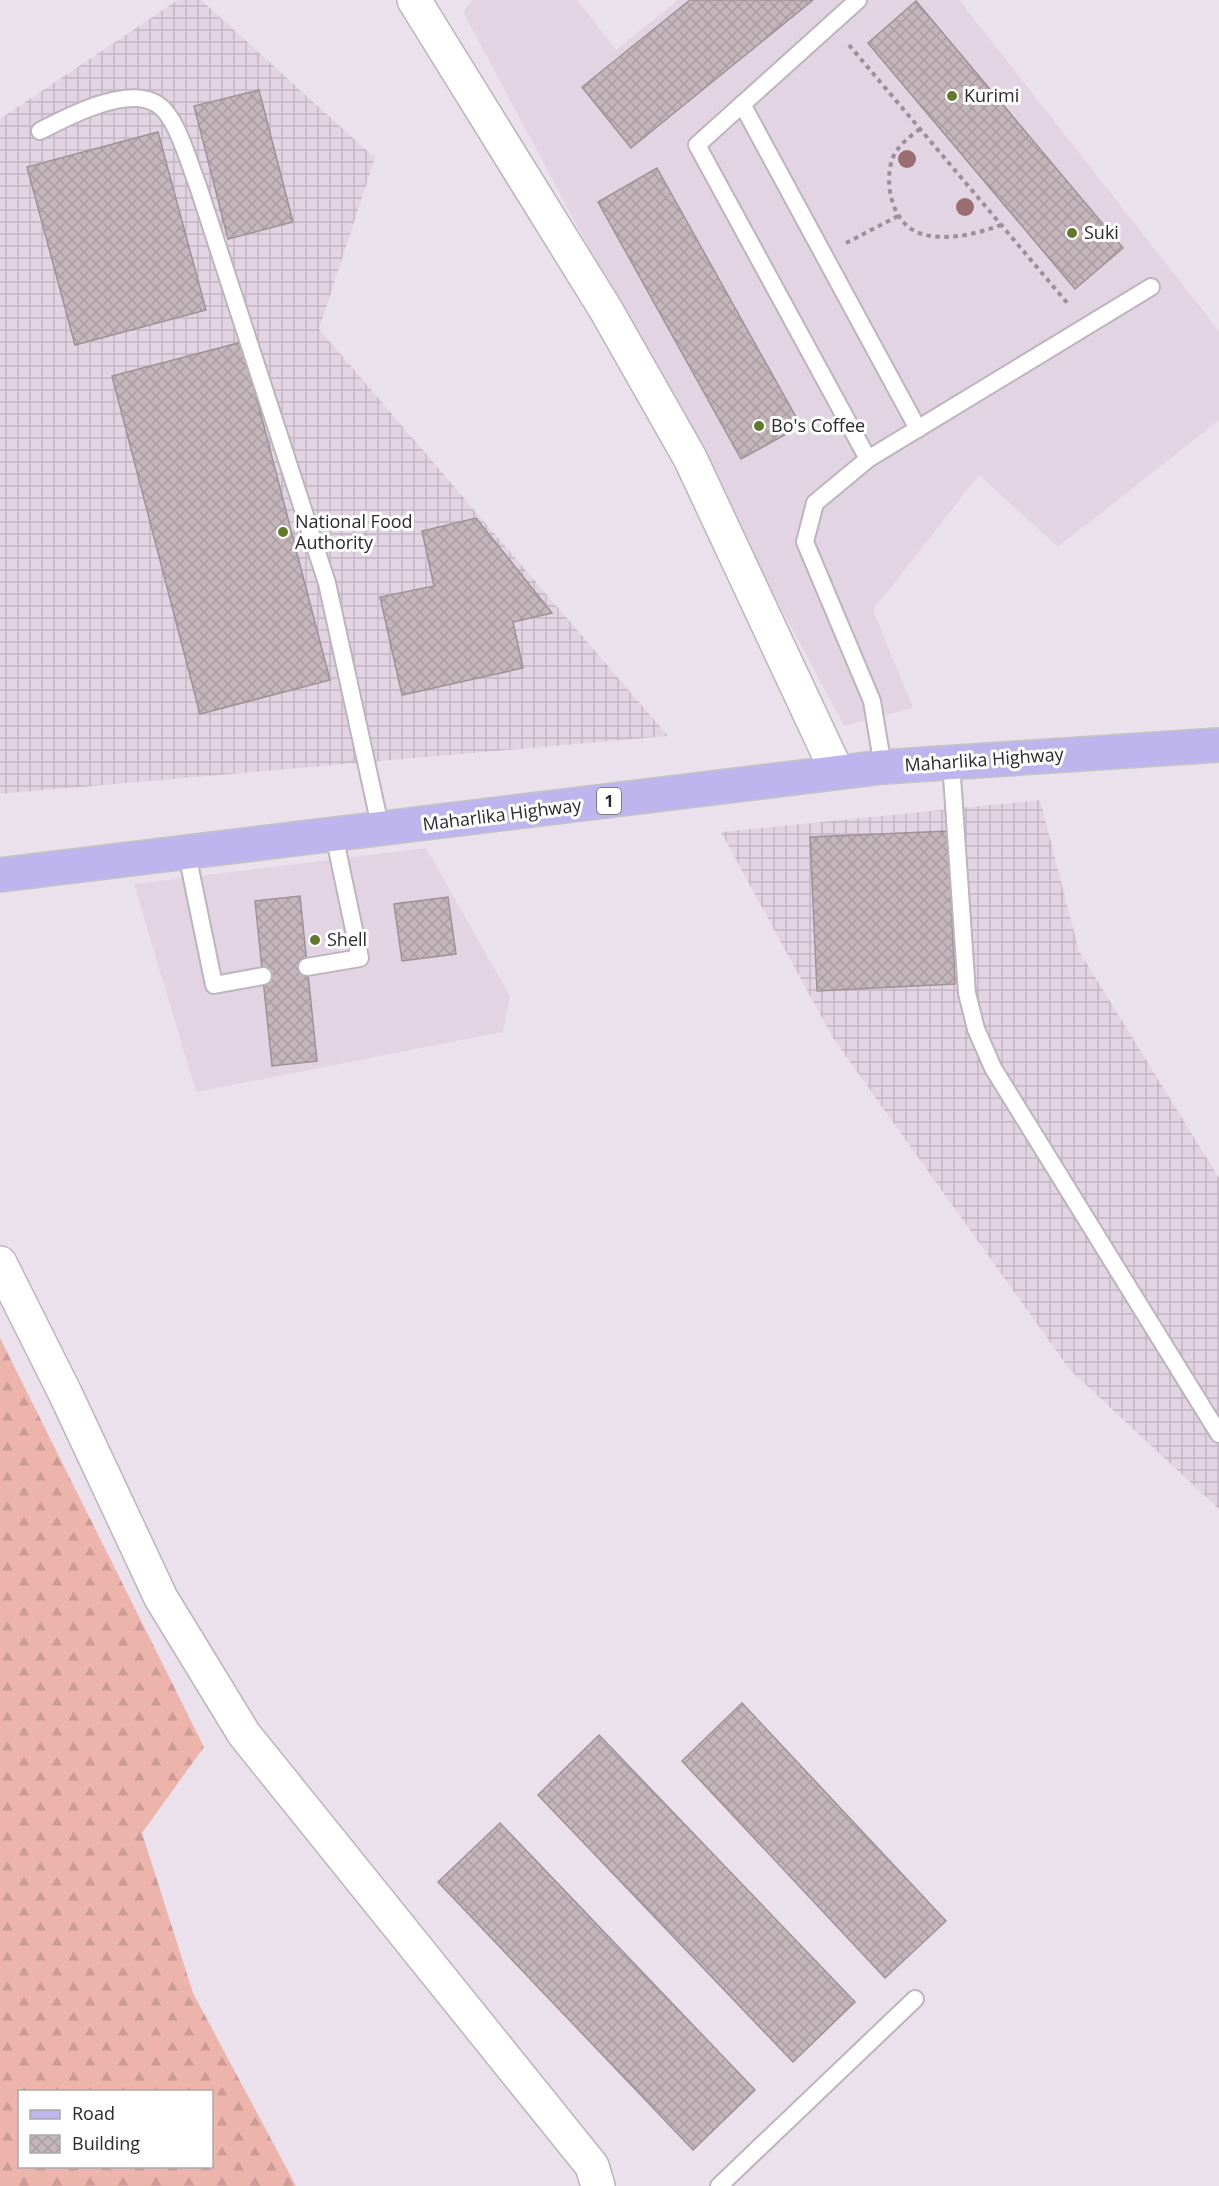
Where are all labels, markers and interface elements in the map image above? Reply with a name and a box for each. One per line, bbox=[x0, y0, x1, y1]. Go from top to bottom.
place label: Kurimi bbox=[964, 83, 1019, 107]
marker: Kurimi bbox=[945, 89, 959, 103]
place label: Suki bbox=[1084, 220, 1119, 244]
marker: Suki bbox=[1065, 226, 1079, 240]
place label: Bo's Coffee bbox=[771, 413, 865, 437]
marker: Bo's Coffee bbox=[752, 419, 766, 433]
place label: National Food Authority bbox=[295, 509, 413, 554]
marker: National Food Authority bbox=[276, 525, 290, 539]
street label: Maharlika Highway bbox=[904, 741, 1065, 777]
road number: 1 bbox=[597, 788, 621, 814]
street label: Maharlika Highway bbox=[421, 792, 583, 836]
place label: Shell bbox=[327, 927, 367, 951]
marker: Shell bbox=[308, 933, 322, 947]
legend bbox=[18, 2090, 213, 2168]
text: Road bbox=[72, 2101, 115, 2125]
text: Building bbox=[72, 2131, 140, 2155]

